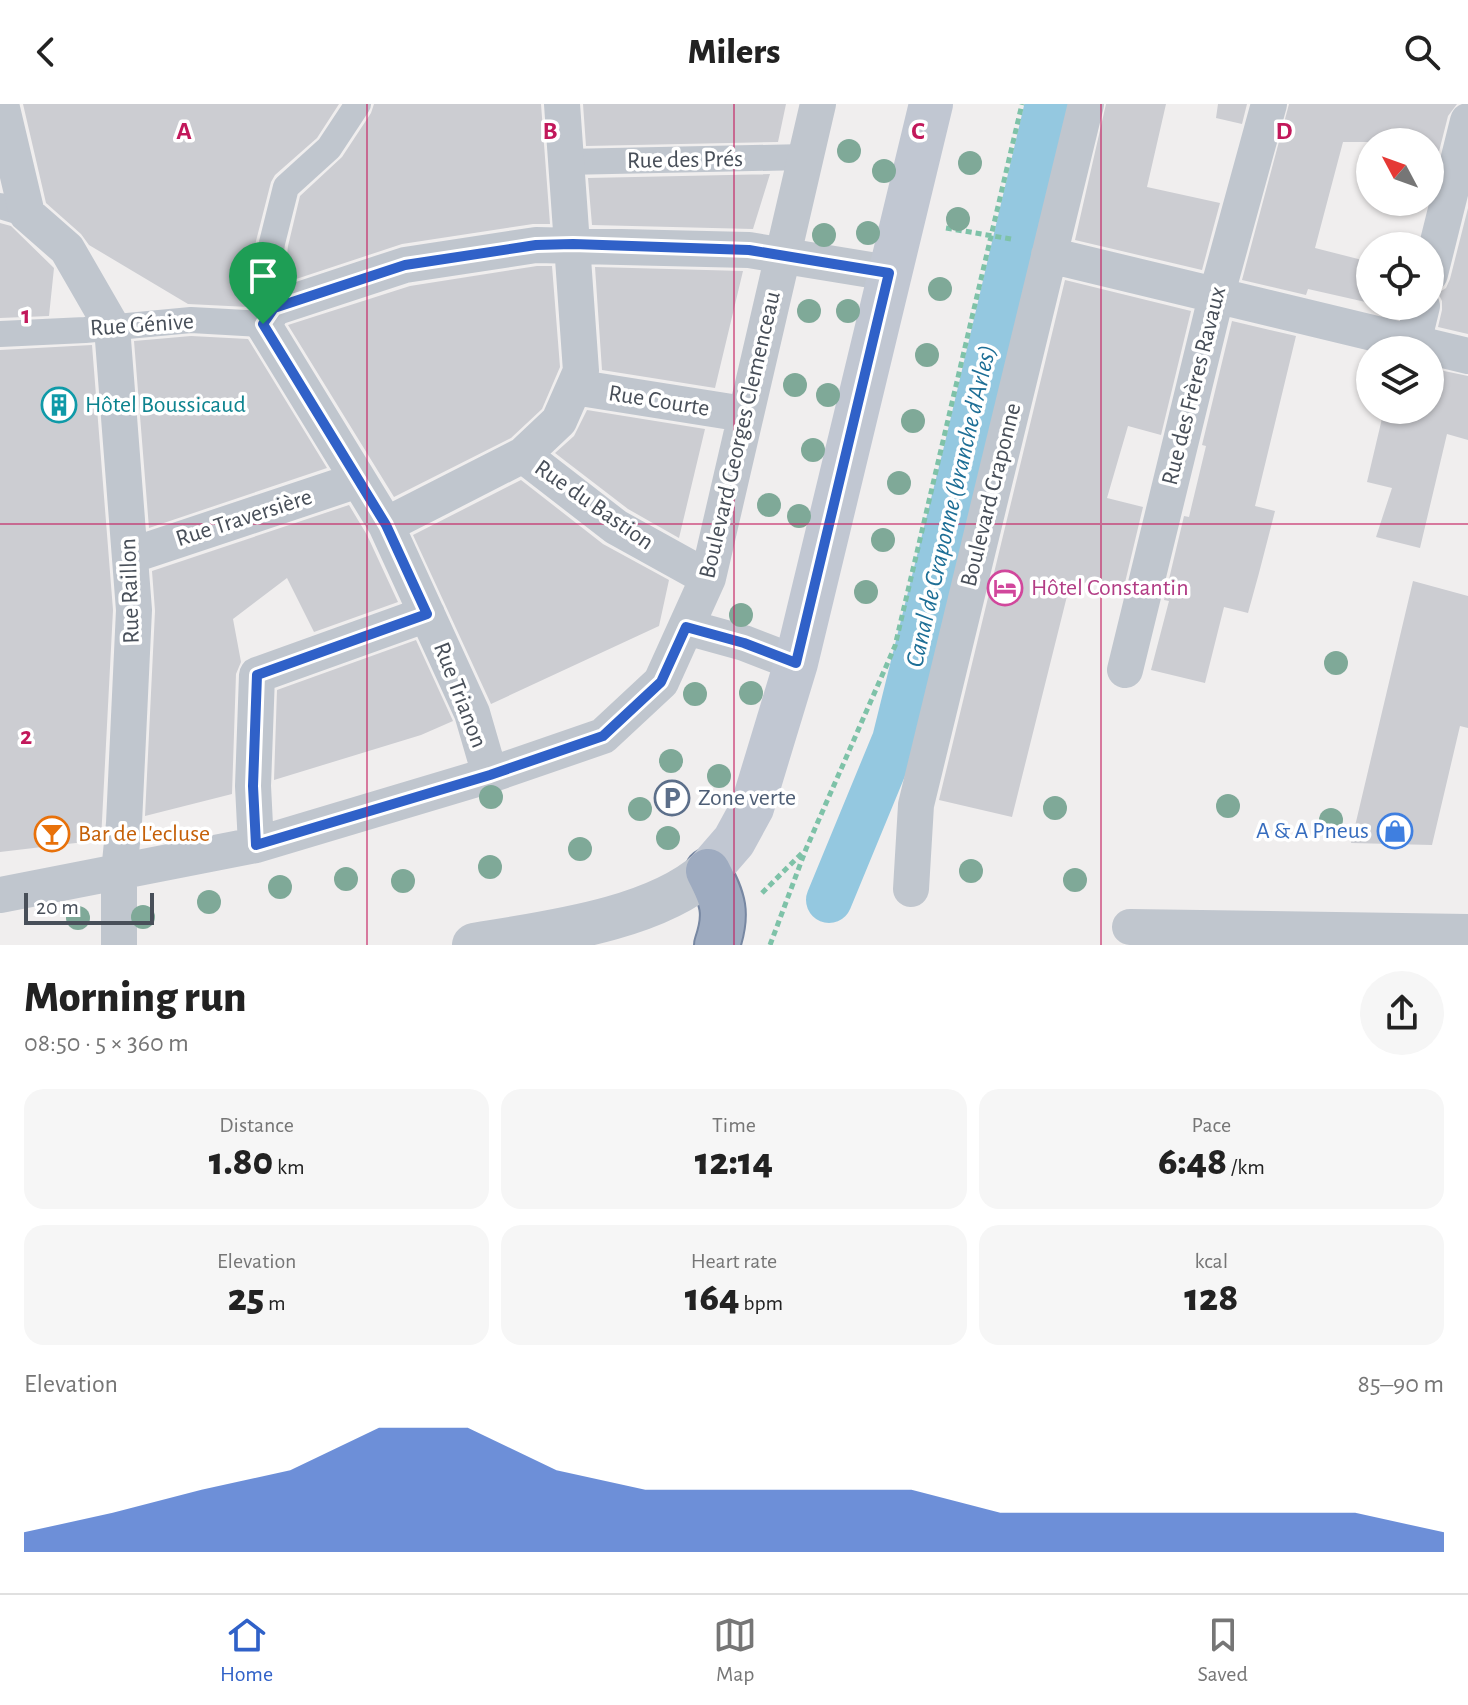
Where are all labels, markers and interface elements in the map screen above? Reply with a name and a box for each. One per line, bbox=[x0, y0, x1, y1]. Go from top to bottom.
icon: back bbox=[24, 30, 68, 74]
icon: search bbox=[1400, 30, 1444, 74]
text: Milers bbox=[688, 34, 780, 70]
text: A bbox=[176, 118, 192, 144]
text: B bbox=[542, 118, 558, 144]
text: C bbox=[911, 118, 925, 144]
text: D bbox=[1275, 118, 1293, 144]
north arrow bbox=[1356, 128, 1444, 216]
map controls bbox=[1356, 128, 1444, 424]
street label: Rue des Prés bbox=[627, 147, 743, 173]
button: locate bbox=[1356, 232, 1444, 320]
pin bbox=[229, 242, 297, 324]
icon: arrive bbox=[241, 254, 285, 298]
street label: Rue des Frères Ravaux bbox=[1158, 284, 1230, 488]
street label: Boulevard Georges Clemenceau bbox=[695, 289, 785, 581]
text: 1 bbox=[21, 302, 31, 328]
street label: Rue Génive bbox=[89, 309, 195, 341]
button: layers bbox=[1356, 336, 1444, 424]
water label: Canal de Craponne (branche d'Arles) bbox=[901, 342, 1001, 670]
street label: Rue Courte bbox=[607, 381, 711, 421]
building icon: Hôtel Boussicaud bbox=[40, 386, 78, 424]
place label: Hôtel Boussicaud bbox=[85, 393, 246, 417]
street label: Boulevard Craponne bbox=[957, 401, 1025, 589]
street label: Rue du Bastion bbox=[530, 455, 658, 555]
street label: Rue Traversière bbox=[173, 485, 315, 551]
street label: Rue Raillon bbox=[116, 538, 144, 644]
hotel icon: Hôtel Constantin bbox=[986, 569, 1024, 607]
place label: Hôtel Constantin bbox=[1031, 576, 1189, 600]
street label: Rue Trianon bbox=[429, 639, 491, 751]
text: 2 bbox=[20, 723, 32, 749]
parking icon: Zone verte bbox=[653, 779, 691, 817]
place label: Zone verte bbox=[698, 786, 796, 810]
shop icon: A & A Pneus bbox=[1376, 812, 1414, 850]
bar icon: Bar de L'ecluse bbox=[33, 815, 71, 853]
place label: A & A Pneus bbox=[1256, 819, 1369, 843]
place label: Bar de L'ecluse bbox=[78, 822, 210, 846]
scale bar bbox=[24, 889, 154, 925]
text: 20 m bbox=[36, 896, 79, 918]
button: share bbox=[1360, 971, 1444, 1055]
text: Morning run bbox=[24, 976, 247, 1020]
text: 08:50 · 5 × 360 m bbox=[24, 1030, 189, 1056]
text: Distance bbox=[219, 1114, 294, 1136]
text: Time bbox=[712, 1114, 756, 1136]
text: Pace bbox=[1192, 1114, 1231, 1136]
text: 1.80 bbox=[209, 1142, 273, 1182]
text: 12:14 bbox=[695, 1142, 773, 1182]
text: 6:48 bbox=[1158, 1142, 1227, 1182]
text: km bbox=[273, 1156, 305, 1178]
text: /km bbox=[1227, 1156, 1265, 1178]
text: Elevation bbox=[217, 1250, 296, 1272]
text: Heart rate bbox=[691, 1250, 777, 1272]
text: kcal bbox=[1195, 1250, 1228, 1272]
text: 25 bbox=[228, 1278, 264, 1318]
text: 164 bbox=[685, 1278, 740, 1318]
text: 128 bbox=[1184, 1278, 1238, 1318]
text: m bbox=[264, 1292, 286, 1314]
text: bpm bbox=[740, 1292, 783, 1314]
text: Elevation bbox=[24, 1371, 118, 1397]
text: 85–90 m bbox=[1357, 1371, 1444, 1397]
tab: Home bbox=[220, 1613, 273, 1687]
tab: Map bbox=[713, 1613, 757, 1687]
tab: Saved bbox=[1198, 1613, 1248, 1687]

